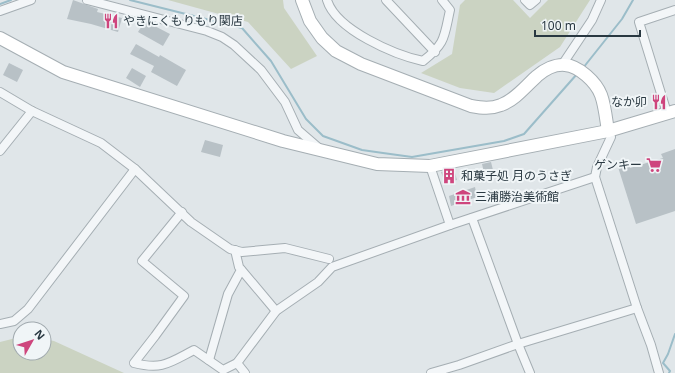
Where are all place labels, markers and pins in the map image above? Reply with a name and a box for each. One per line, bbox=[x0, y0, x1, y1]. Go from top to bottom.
restaurant icon: やきにくもりもり関店 bbox=[102, 12, 120, 30]
place label: やきにくもりもり関店 bbox=[123, 12, 243, 29]
place label: なか卯 bbox=[611, 93, 647, 110]
restaurant icon: なか卯 bbox=[650, 93, 668, 111]
place label: ゲンキー bbox=[594, 156, 642, 173]
supermarket icon: ゲンキー bbox=[645, 156, 663, 174]
building icon: 和菓子処 月のうさぎ bbox=[440, 167, 458, 185]
place label: 和菓子処 月のうさぎ bbox=[461, 167, 572, 184]
museum icon: 三浦勝治美術館 bbox=[454, 188, 472, 206]
place label: 三浦勝治美術館 bbox=[475, 188, 559, 205]

